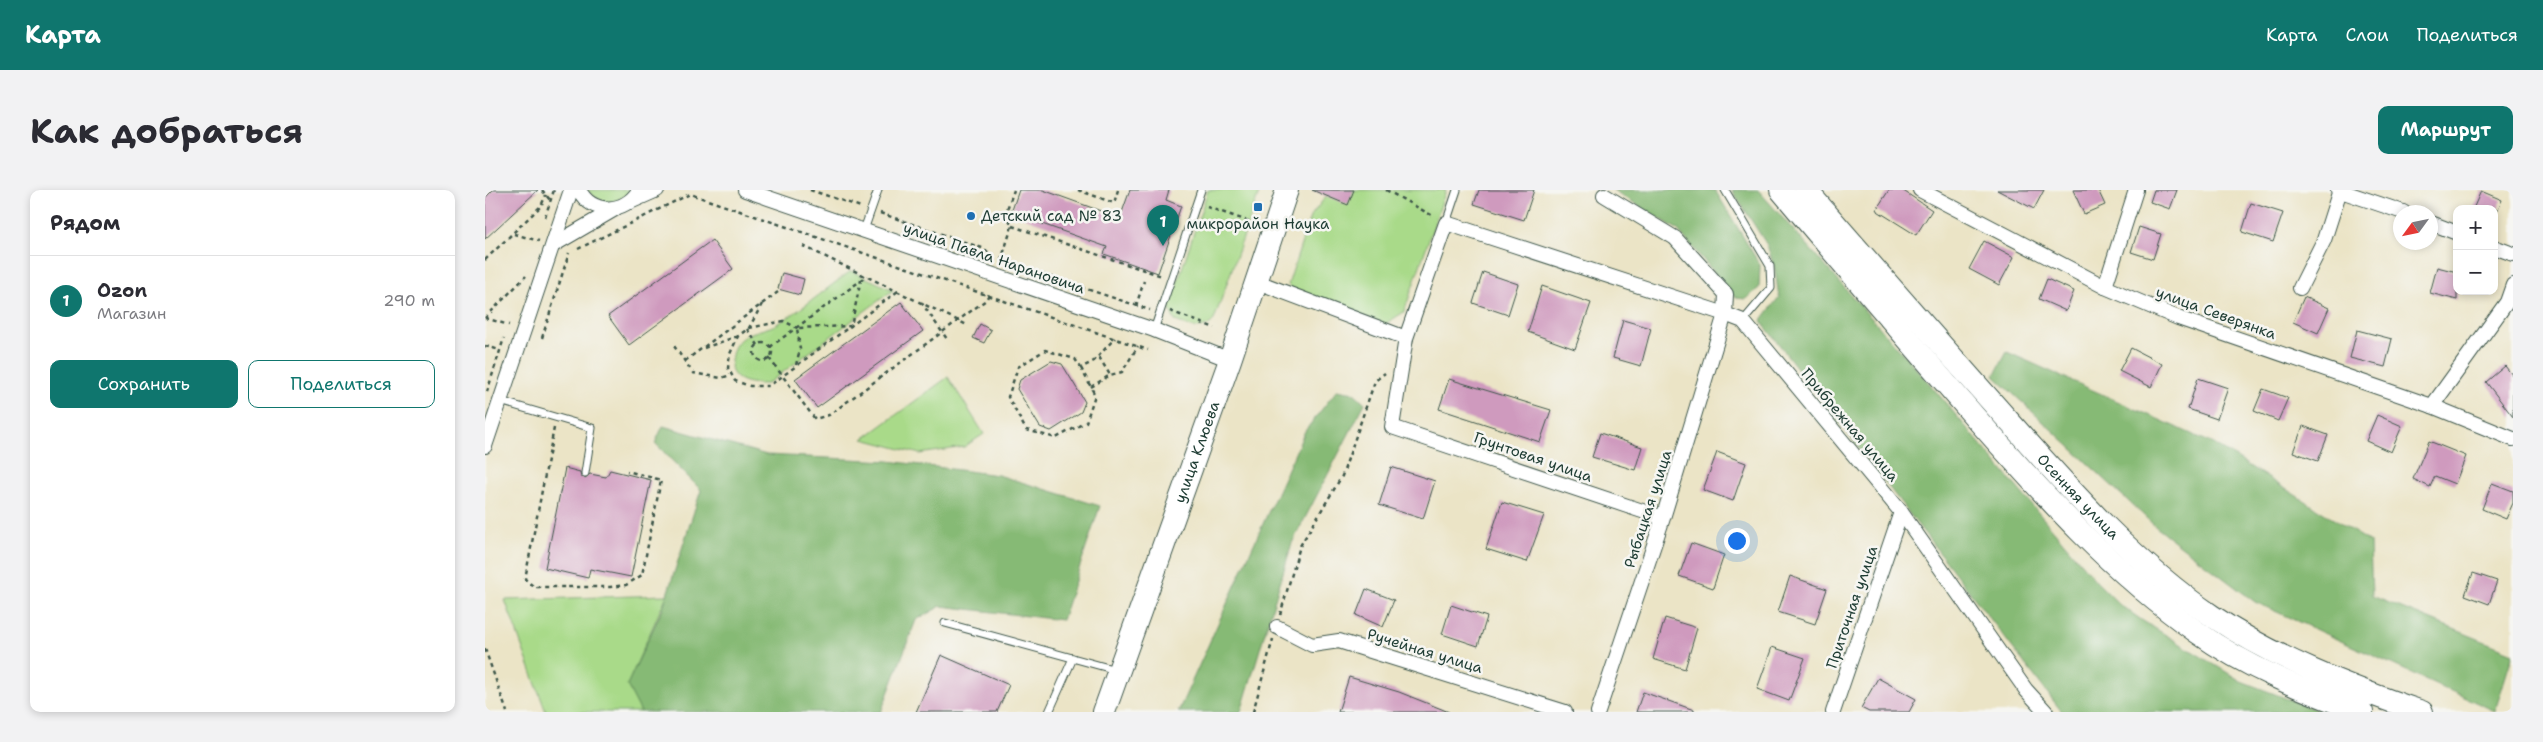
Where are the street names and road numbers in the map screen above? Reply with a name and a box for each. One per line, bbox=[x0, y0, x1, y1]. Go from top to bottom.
street label: улица Павла Нарановича bbox=[901, 217, 1088, 299]
street label: улица Северянка bbox=[2153, 282, 2280, 344]
street label: Прибрежная улица bbox=[1797, 364, 1904, 486]
street label: улица Клюева bbox=[1170, 398, 1225, 506]
street label: Грунтовая улица bbox=[1471, 427, 1596, 487]
street label: Рыбацкая улица bbox=[1620, 447, 1677, 570]
street label: Осенняя улица bbox=[2033, 449, 2124, 544]
street label: Приточная улица bbox=[1822, 542, 1883, 671]
street label: Ручейная улица bbox=[1365, 624, 1486, 678]

